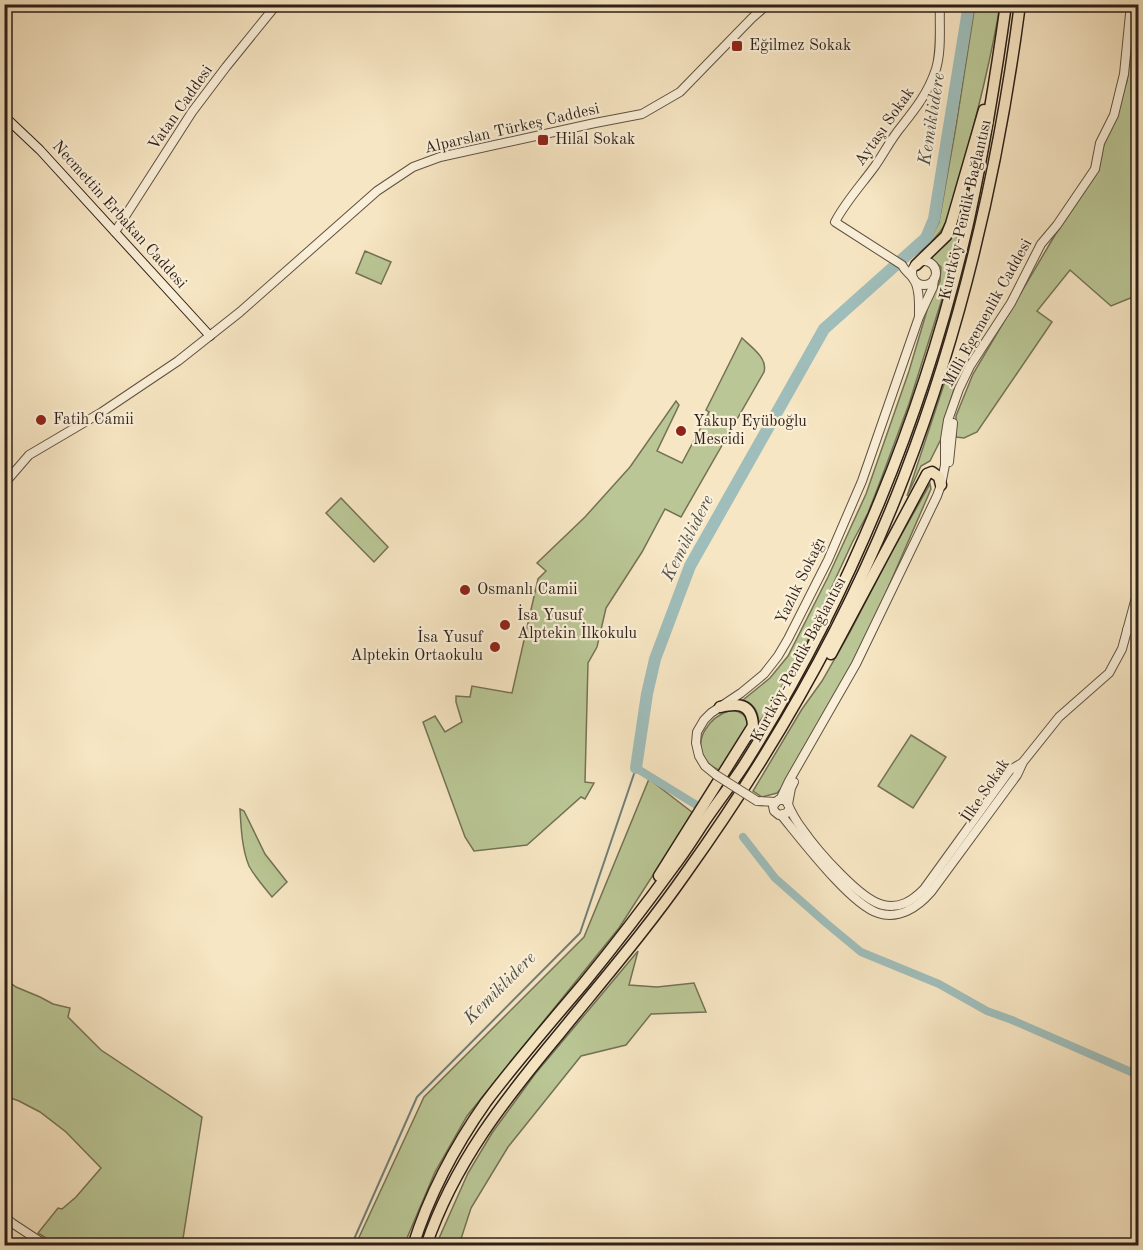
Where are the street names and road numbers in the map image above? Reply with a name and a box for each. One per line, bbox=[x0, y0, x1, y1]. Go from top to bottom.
street label: Vatan Caddesi bbox=[146, 63, 216, 153]
street label: Aytaşı Sokak bbox=[852, 85, 918, 169]
street label: Alparslan Türkeş Caddesi bbox=[423, 101, 601, 157]
street label: Kurtköy-Pendik Bağlantısı bbox=[937, 118, 995, 302]
street label: Necmettin Erbakan Caddesi bbox=[49, 138, 189, 292]
street label: Milli Egemenlik Caddesi bbox=[941, 236, 1035, 390]
street label: Yazlık Sokağı bbox=[773, 535, 829, 627]
street label: Kurtköy-Pendik Bağlantısı bbox=[749, 575, 849, 745]
street label: İlke Sokak bbox=[956, 754, 1013, 826]

